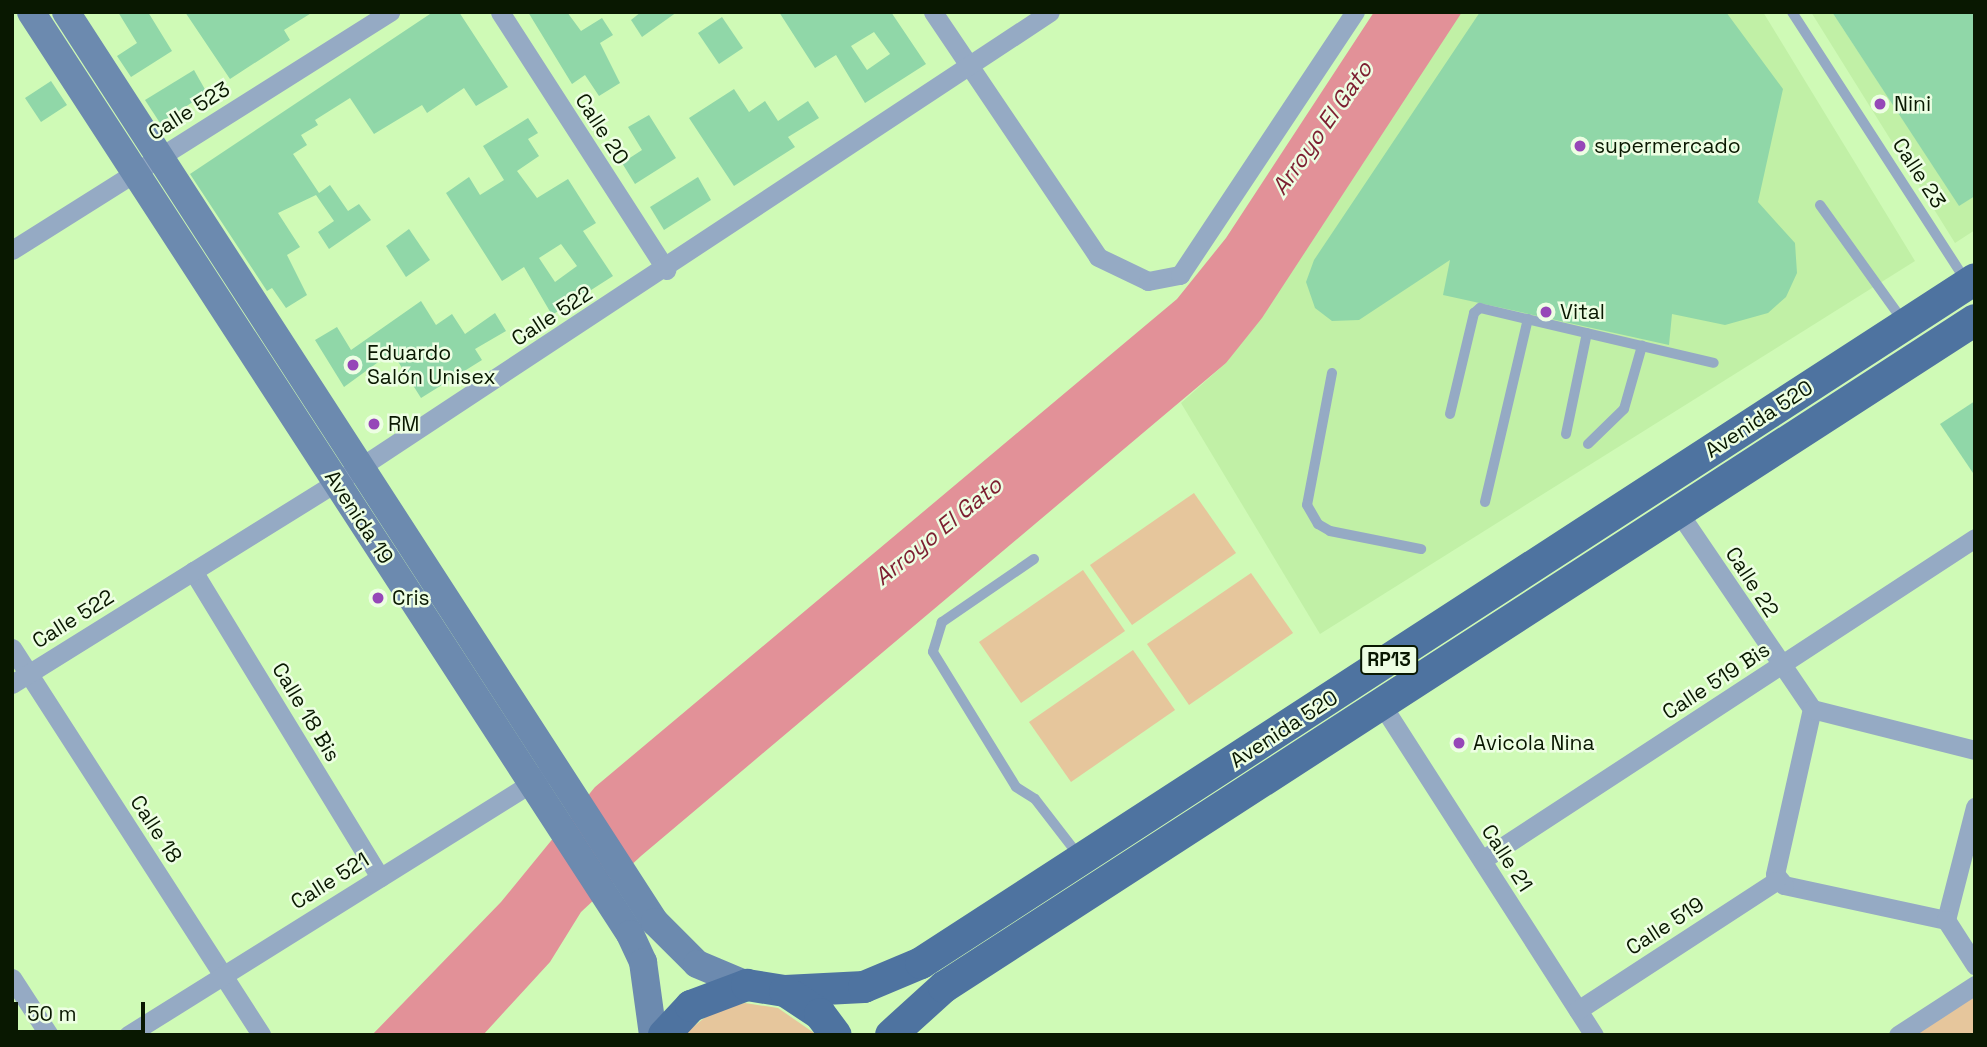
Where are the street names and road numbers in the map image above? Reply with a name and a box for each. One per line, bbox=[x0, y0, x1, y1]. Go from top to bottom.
street label: Calle 523 bbox=[144, 76, 234, 146]
street label: Calle 20 bbox=[570, 89, 634, 169]
street label: Calle 23 bbox=[1887, 133, 1951, 213]
street label: Calle 522 bbox=[507, 281, 597, 351]
street label: Avenida 520 bbox=[1700, 375, 1818, 463]
street label: Avenida 19 bbox=[319, 465, 399, 569]
street label: Calle 22 bbox=[1720, 542, 1784, 622]
street label: Calle 522 bbox=[28, 584, 118, 654]
street label: Calle 519 Bis bbox=[1658, 637, 1774, 725]
road number: RP13 bbox=[1359, 645, 1419, 676]
street label: Calle 18 Bis bbox=[267, 658, 345, 766]
street label: Avenida 520 bbox=[1225, 685, 1343, 773]
street label: Calle 18 bbox=[125, 790, 187, 868]
street label: Calle 21 bbox=[1476, 820, 1538, 896]
street label: Calle 521 bbox=[286, 847, 374, 915]
street label: Calle 519 bbox=[1621, 892, 1709, 960]

